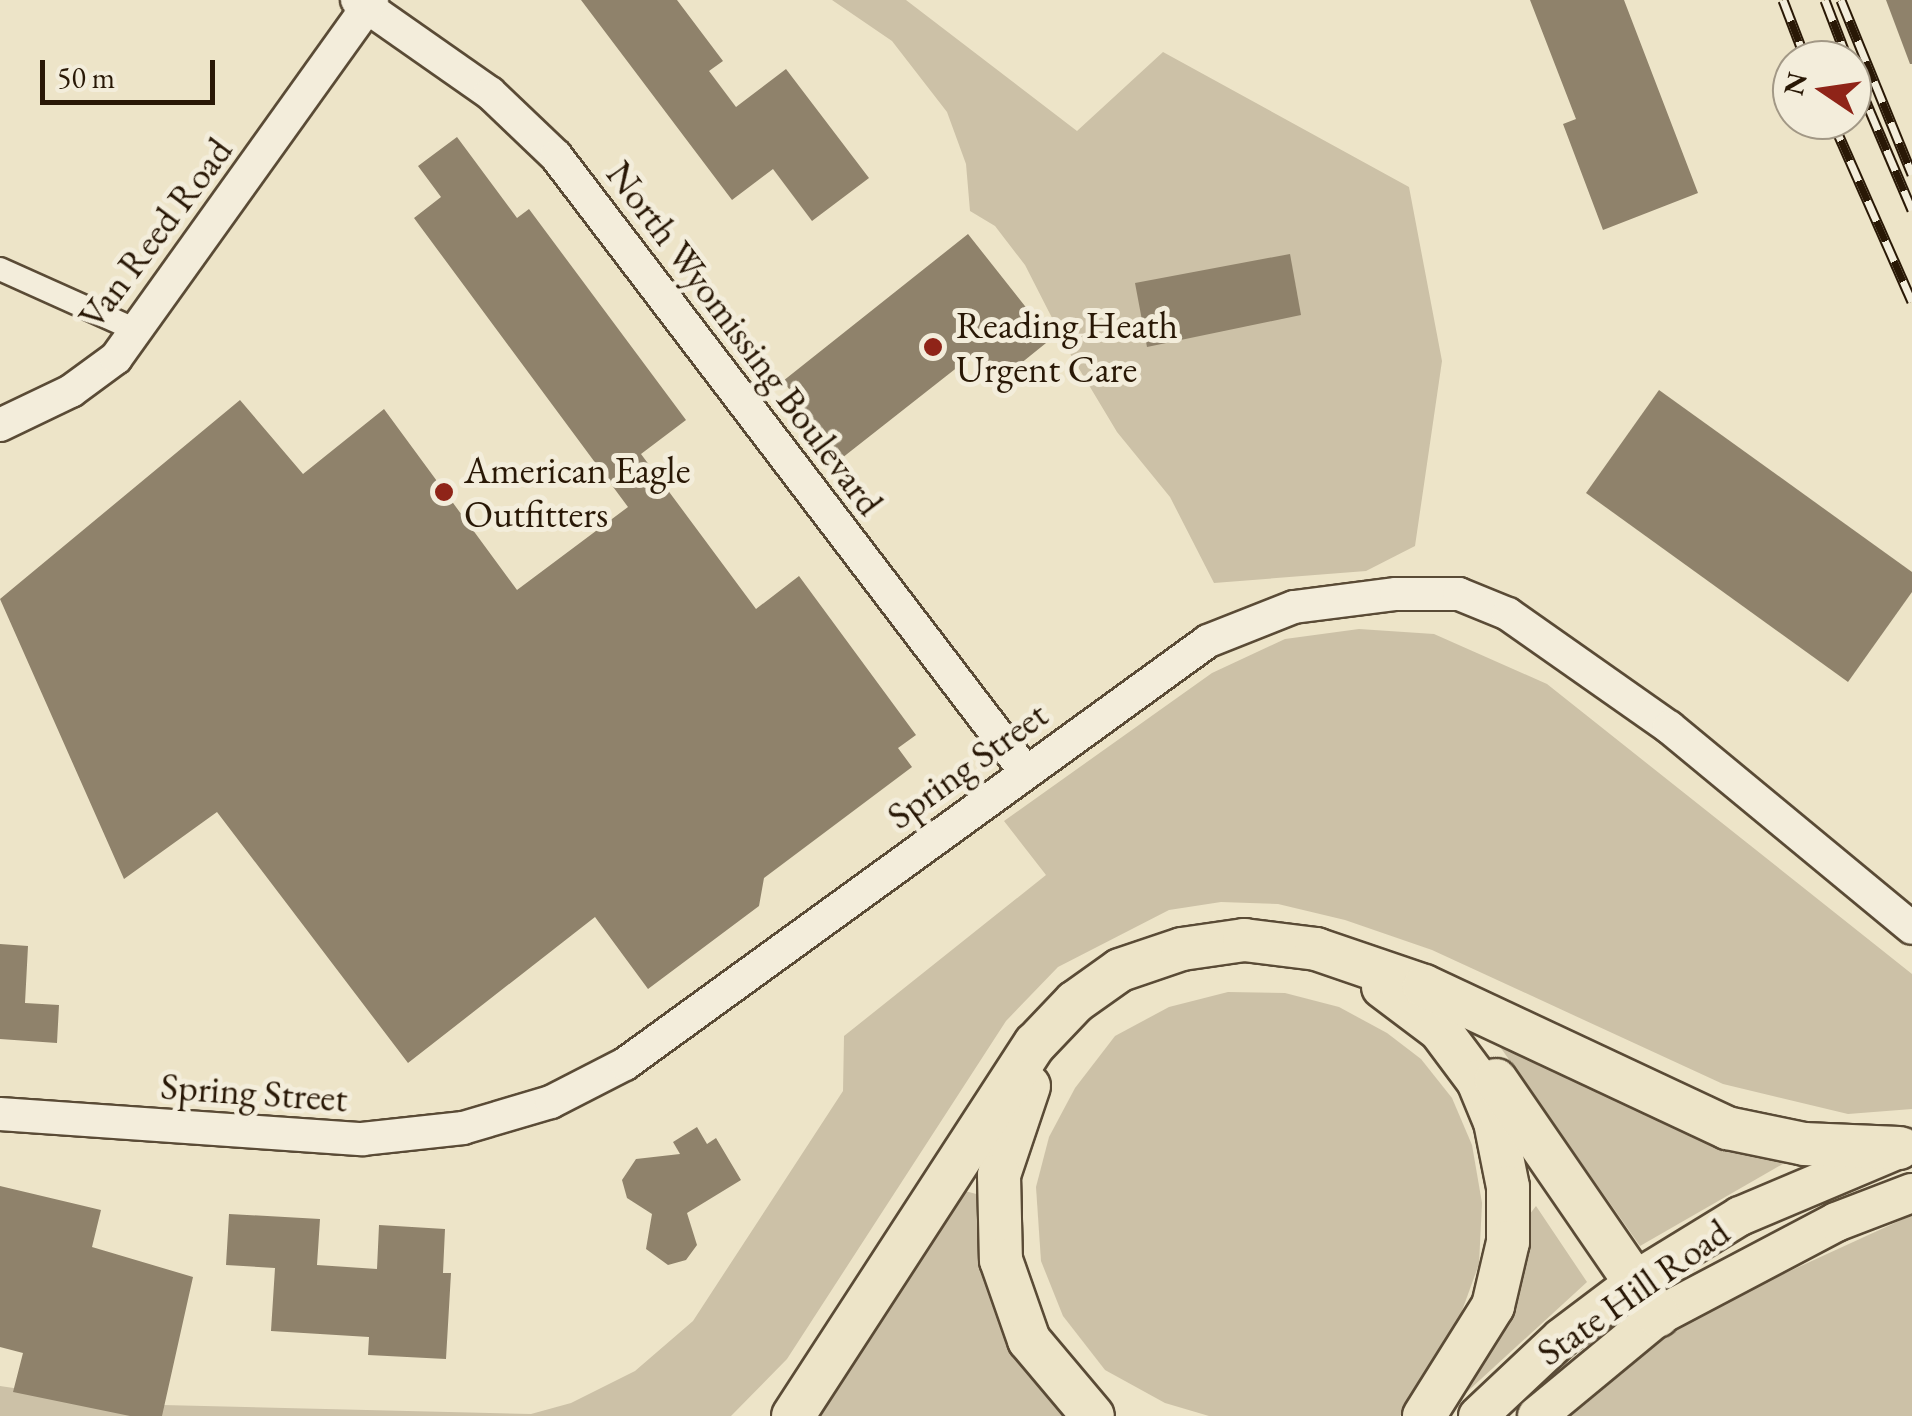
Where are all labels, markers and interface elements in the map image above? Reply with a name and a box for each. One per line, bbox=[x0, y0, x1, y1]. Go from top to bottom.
scale bar bbox=[45, 40, 220, 102]
north arrow bbox=[1772, 40, 1872, 140]
text: 50 m bbox=[57, 58, 115, 97]
text: N bbox=[1775, 69, 1815, 99]
street label: Van Reed Road bbox=[69, 129, 241, 337]
street label: North Wyomissing Boulevard bbox=[597, 152, 893, 524]
place label: Reading Heath Urgent Care bbox=[956, 302, 1178, 392]
marker: Reading Heath Urgent Care bbox=[920, 334, 946, 360]
place label: American Eagle Outfitters bbox=[464, 447, 691, 536]
marker: American Eagle Outfitters bbox=[433, 481, 455, 503]
street label: Spring Street bbox=[878, 692, 1056, 838]
street label: Spring Street bbox=[159, 1063, 349, 1121]
street label: State Hill Road bbox=[1528, 1209, 1738, 1375]

